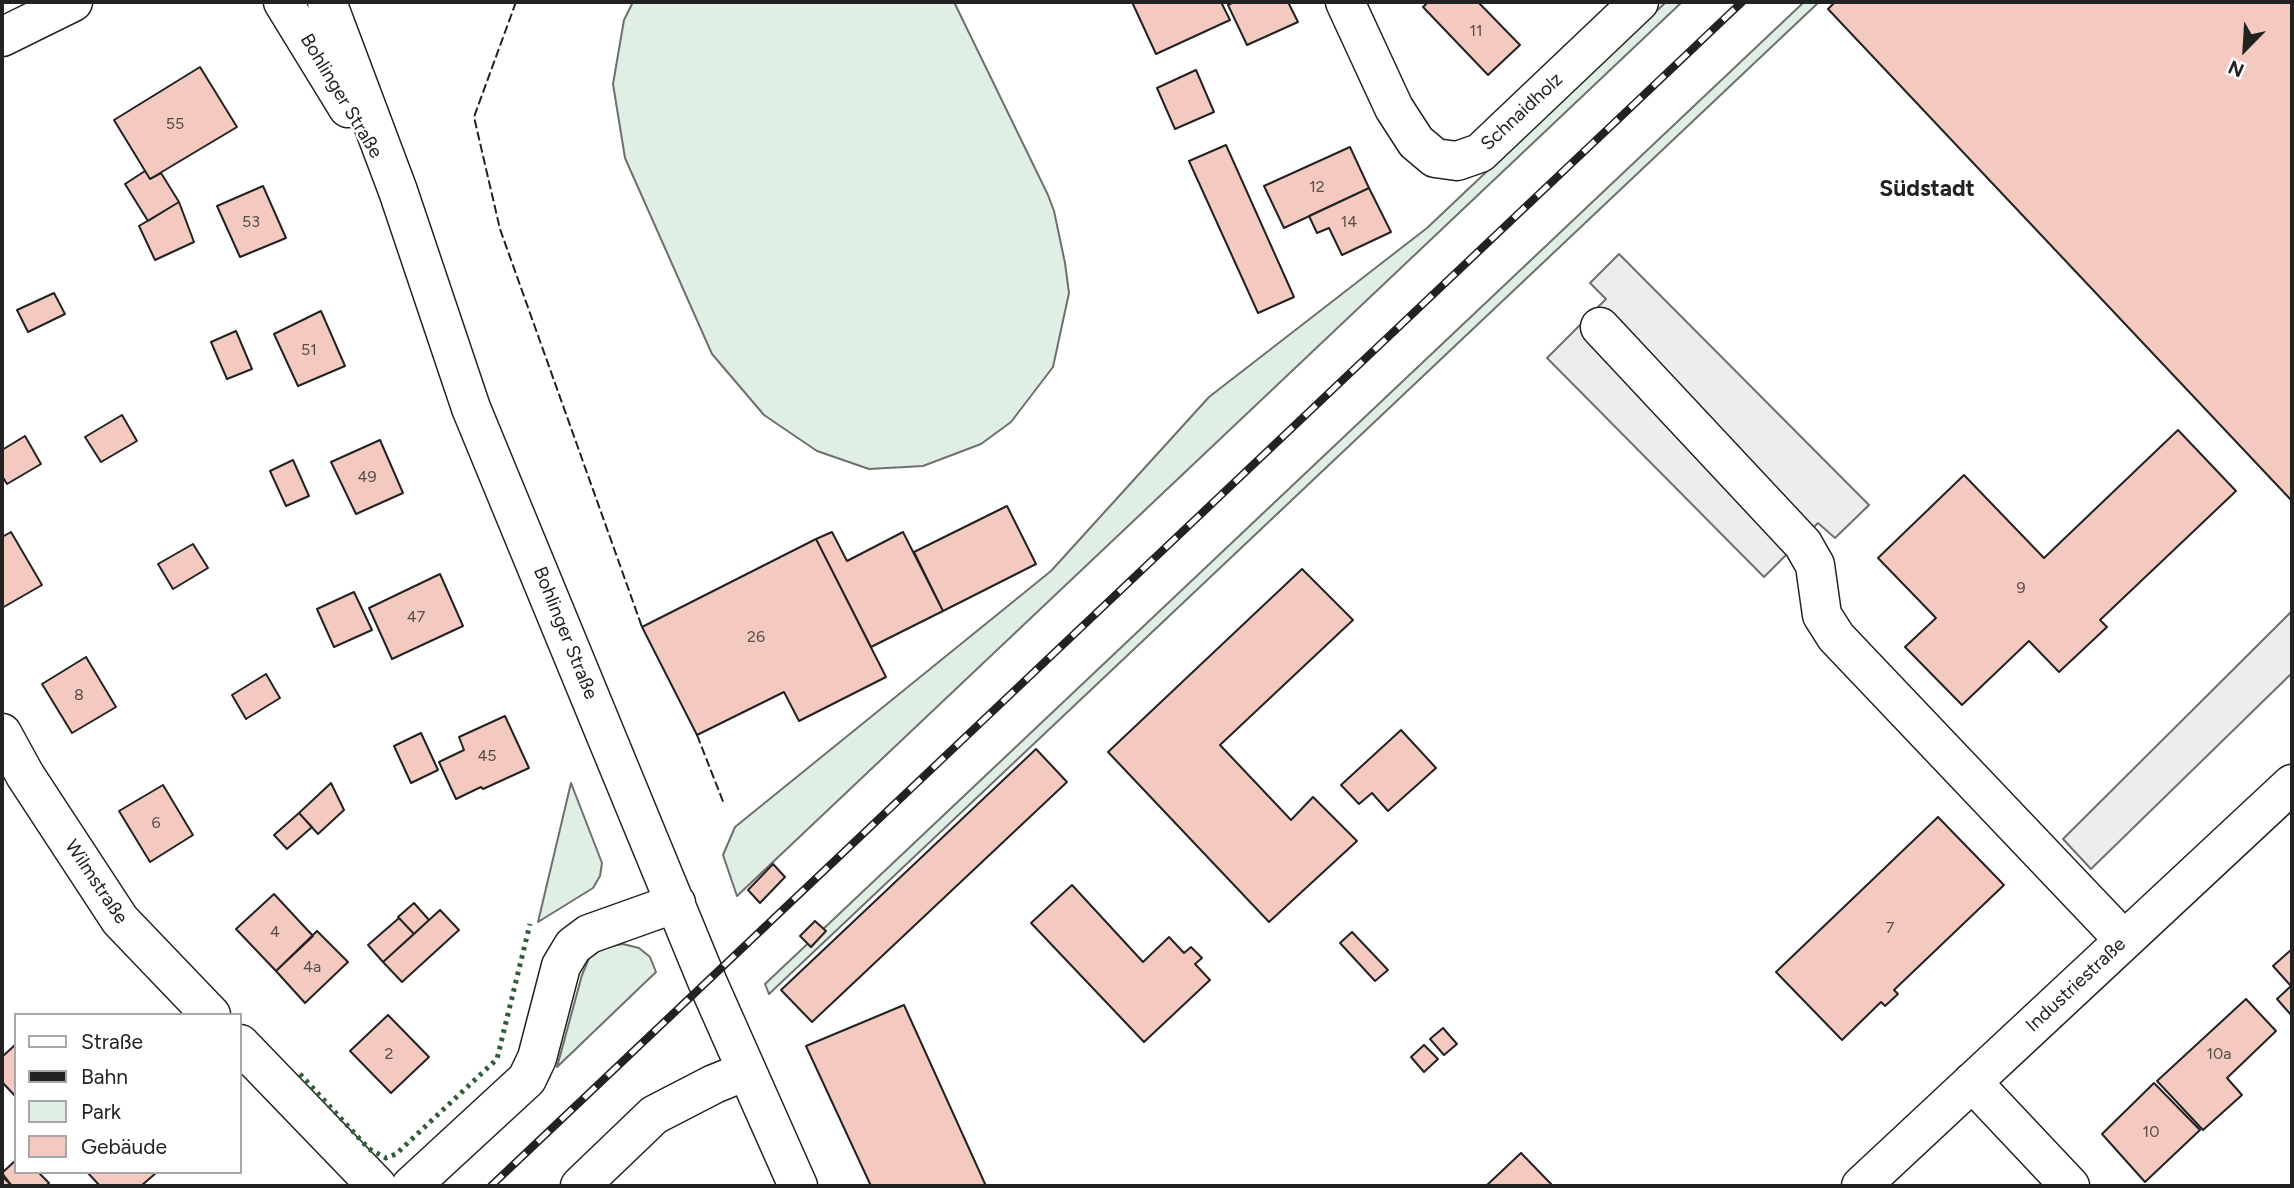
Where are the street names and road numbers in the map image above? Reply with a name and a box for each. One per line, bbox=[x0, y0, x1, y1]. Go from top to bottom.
street label: Bohlinger Straße bbox=[295, 30, 387, 162]
street label: Schnaidholz bbox=[1476, 68, 1568, 156]
street label: Bohlinger Straße bbox=[528, 563, 602, 703]
street label: Wilmstraße bbox=[60, 836, 132, 928]
street label: Industriestraße bbox=[2021, 933, 2131, 1037]

